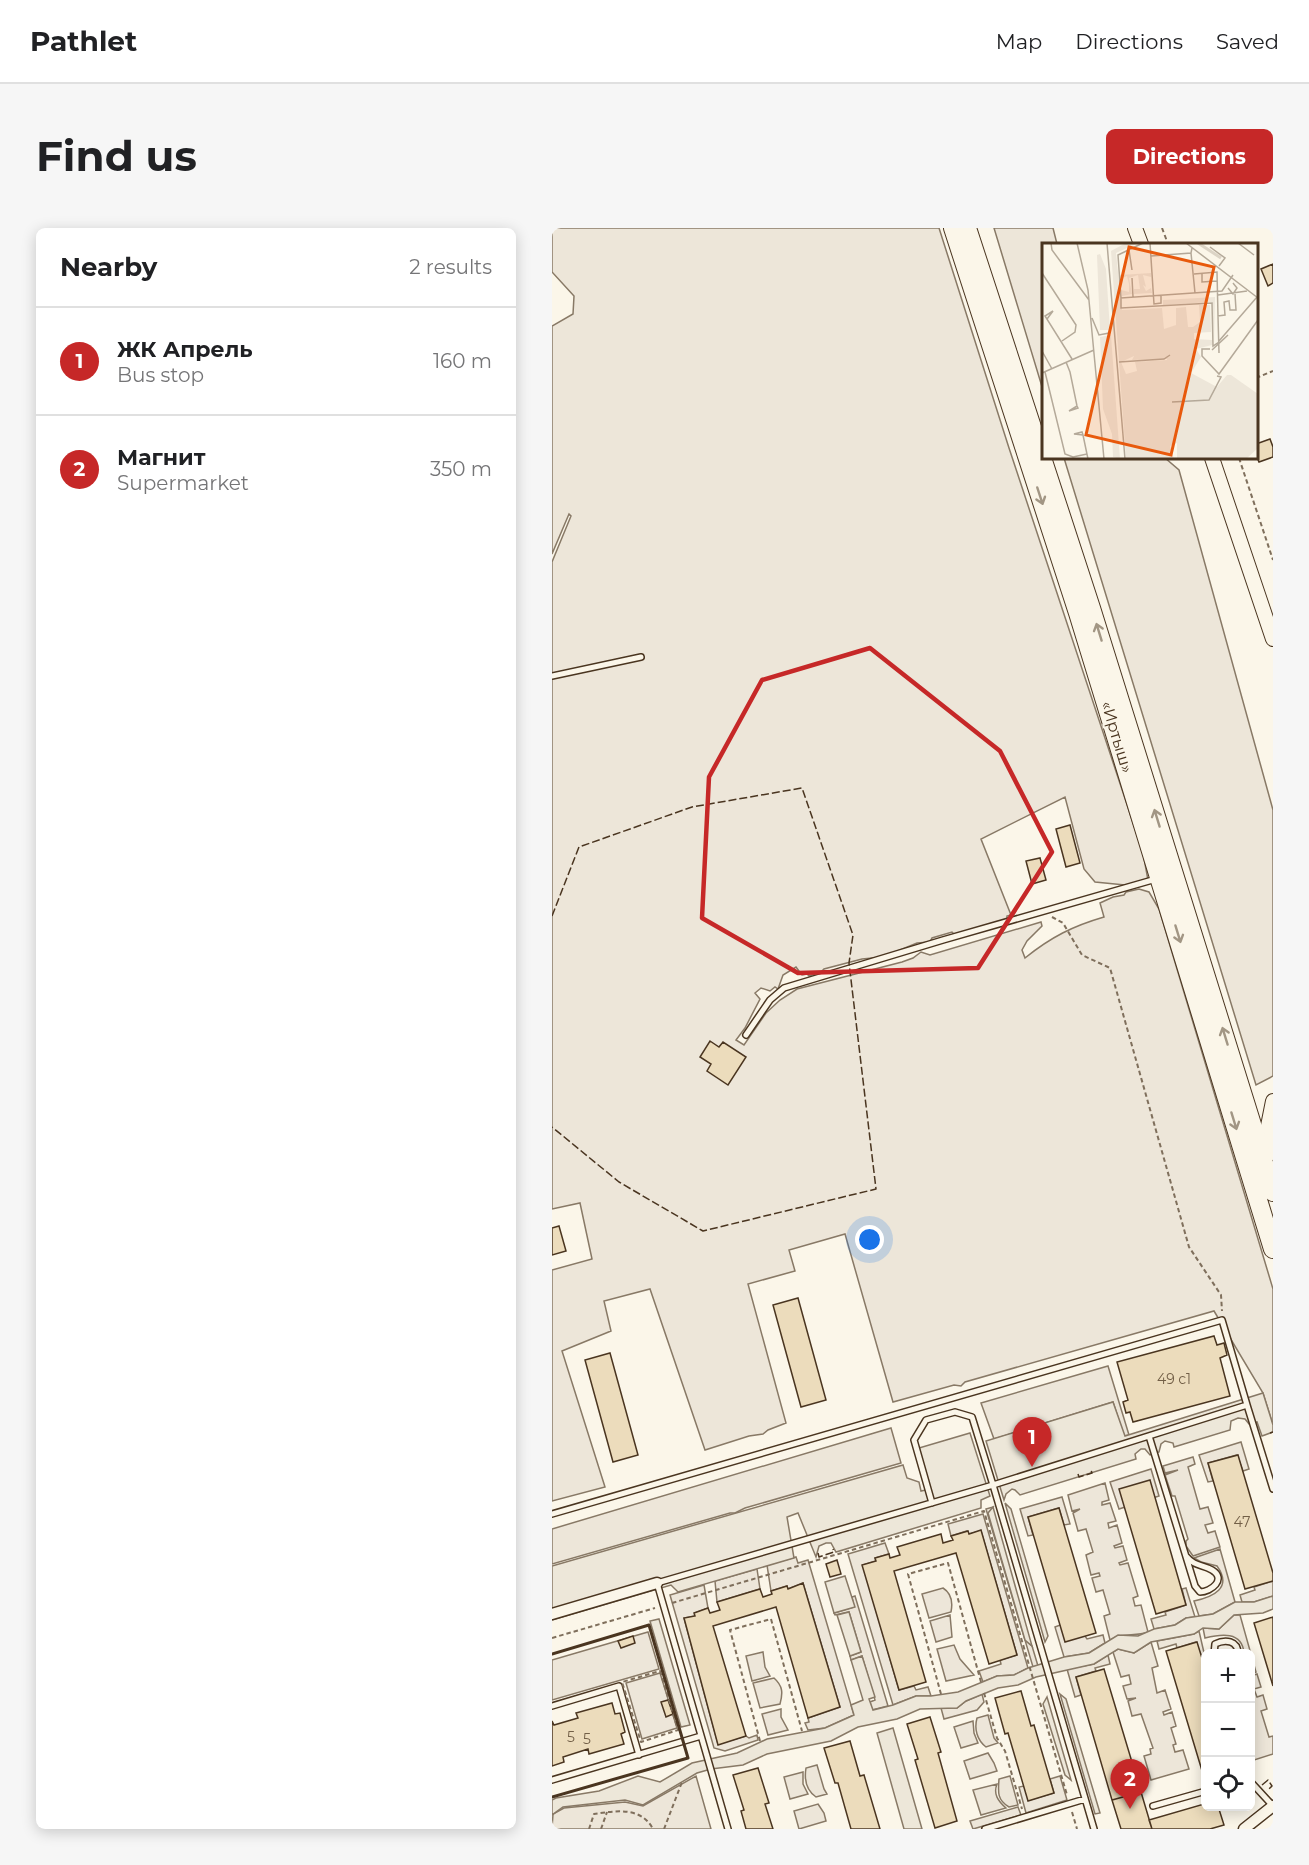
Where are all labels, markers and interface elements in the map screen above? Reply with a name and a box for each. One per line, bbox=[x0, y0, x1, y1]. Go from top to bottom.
text: Pathlet bbox=[30, 24, 137, 58]
text: Map bbox=[996, 29, 1042, 54]
text: Directions bbox=[1075, 29, 1183, 54]
text: Saved bbox=[1216, 29, 1279, 54]
button: Directions bbox=[1106, 129, 1273, 184]
text: Find us bbox=[36, 130, 197, 182]
inset map bbox=[1042, 243, 1258, 459]
text: Nearby bbox=[60, 251, 157, 283]
text: 2 results bbox=[409, 255, 492, 279]
text: ЖК Апрель bbox=[117, 336, 253, 363]
text: 1 bbox=[76, 349, 83, 373]
text: 160 m bbox=[433, 349, 492, 373]
text: Bus stop bbox=[117, 363, 204, 387]
text: Магнит bbox=[117, 444, 205, 471]
text: 2 bbox=[74, 457, 85, 481]
text: 350 m bbox=[430, 457, 492, 481]
text: Supermarket bbox=[117, 471, 249, 495]
one-way arrow bbox=[1035, 486, 1046, 505]
one-way arrow bbox=[1092, 623, 1103, 642]
street label: «Иртыш» bbox=[1097, 699, 1137, 775]
one-way arrow bbox=[1151, 809, 1162, 828]
one-way arrow bbox=[1173, 924, 1184, 943]
one-way arrow bbox=[1219, 1027, 1230, 1046]
one-way arrow bbox=[1229, 1111, 1240, 1130]
your location bbox=[855, 1225, 884, 1254]
house number: 49 с1 bbox=[1157, 1370, 1191, 1388]
pin: 1 bbox=[1012, 1418, 1052, 1467]
house number: 47 bbox=[1234, 1513, 1250, 1531]
map controls bbox=[1201, 1649, 1255, 1811]
button: + bbox=[1201, 1649, 1255, 1703]
button: − bbox=[1201, 1703, 1255, 1757]
house number: 5 bbox=[567, 1728, 575, 1746]
house number: 5 bbox=[583, 1730, 591, 1748]
button: locate bbox=[1201, 1757, 1255, 1811]
pin: 2 bbox=[1110, 1760, 1150, 1809]

